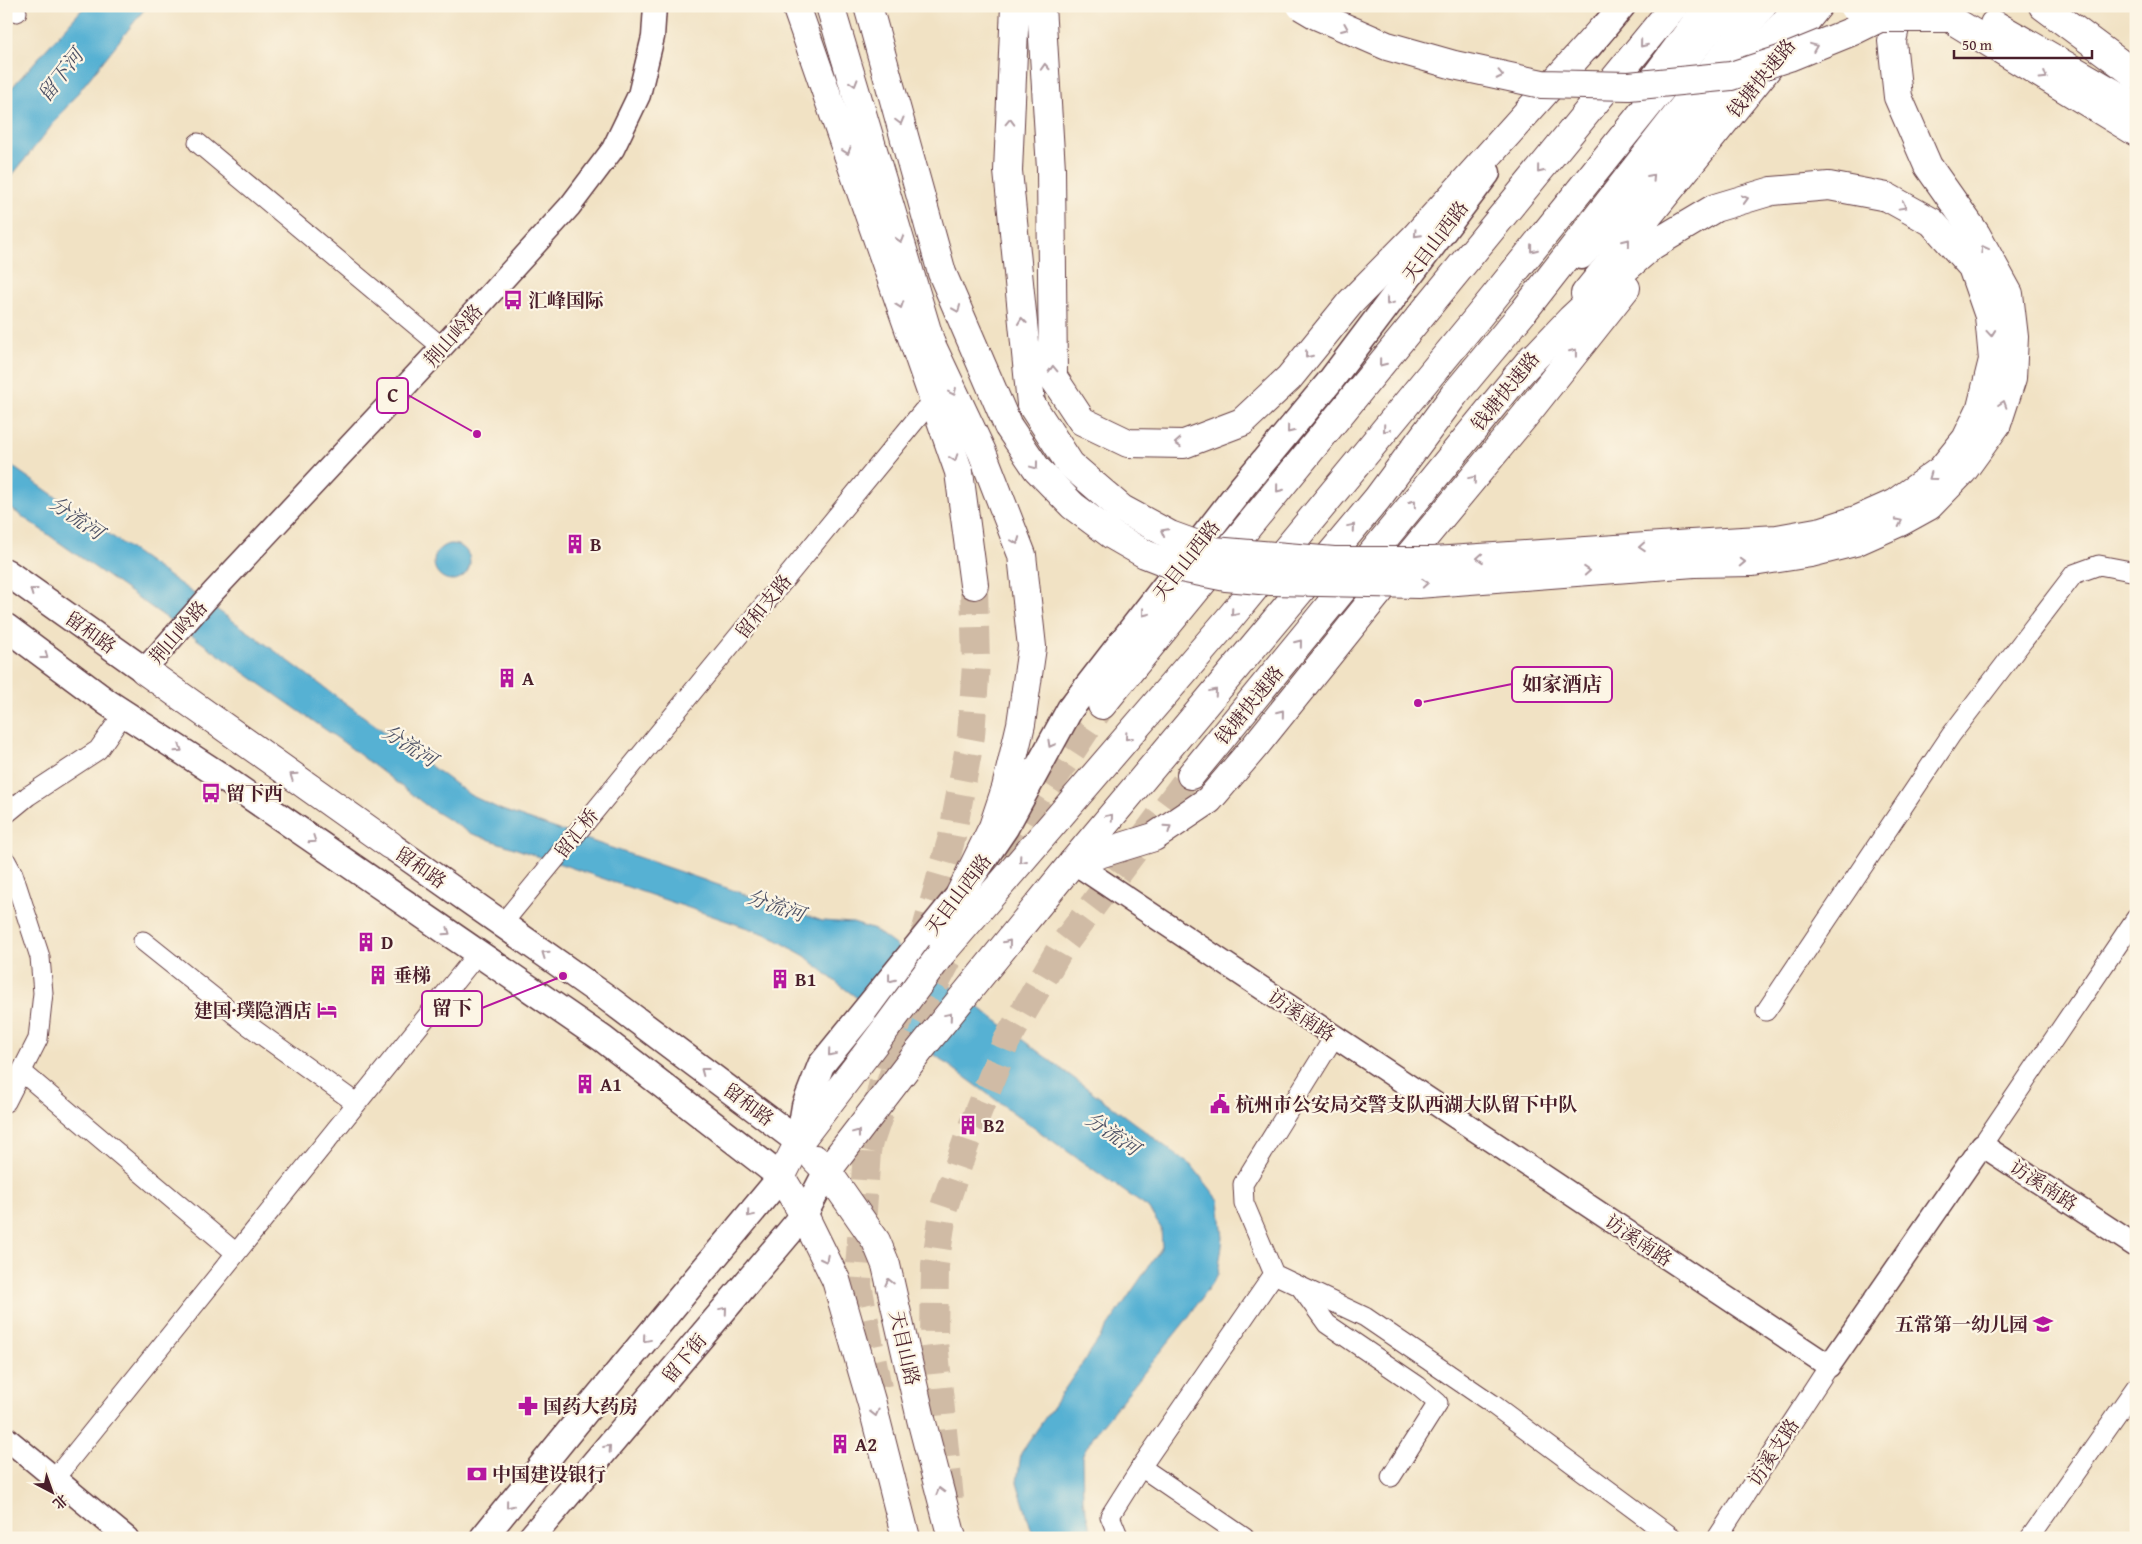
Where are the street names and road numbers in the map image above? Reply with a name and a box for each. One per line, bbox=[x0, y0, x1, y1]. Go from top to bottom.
street label: 钱塘快速路 bbox=[1720, 32, 1802, 124]
street label: 天目山西路 bbox=[1395, 195, 1475, 287]
street label: 荆山岭路 bbox=[417, 297, 489, 373]
street label: 钱塘快速路 bbox=[1464, 345, 1546, 437]
street label: 天目山西路 bbox=[1146, 514, 1226, 606]
street label: 留和支路 bbox=[728, 568, 798, 644]
street label: 荆山岭路 bbox=[142, 594, 214, 670]
street label: 留和路 bbox=[60, 604, 122, 660]
street label: 钱塘快速路 bbox=[1208, 659, 1290, 751]
street label: 留汇桥 bbox=[547, 802, 605, 864]
street label: 留和路 bbox=[390, 839, 452, 895]
street label: 天目山西路 bbox=[918, 848, 998, 940]
street label: 访溪南路 bbox=[1263, 982, 1341, 1048]
street label: 留和路 bbox=[718, 1076, 780, 1132]
street label: 访溪南路 bbox=[2004, 1153, 2084, 1217]
street label: 访溪南路 bbox=[1600, 1207, 1678, 1273]
street label: 天目山路 bbox=[883, 1308, 927, 1388]
street label: 留下街 bbox=[655, 1327, 713, 1389]
street label: 访溪支路 bbox=[1741, 1412, 1805, 1492]

